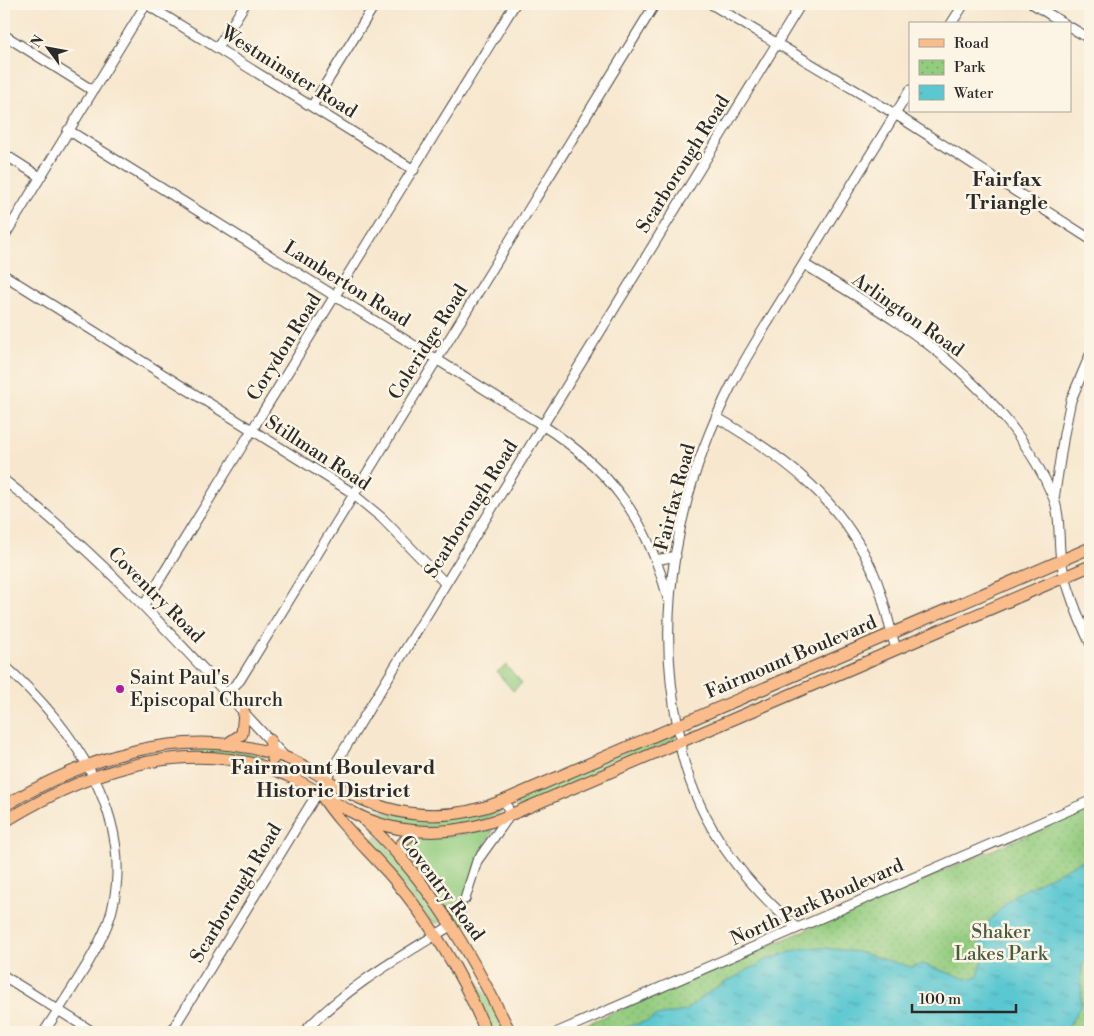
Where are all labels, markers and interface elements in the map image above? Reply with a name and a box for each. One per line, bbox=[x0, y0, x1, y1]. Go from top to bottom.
street label: Westminster Road bbox=[216, 20, 362, 124]
north arrow bbox=[22, 22, 72, 72]
legend bbox=[909, 22, 1072, 112]
text: N bbox=[27, 32, 48, 51]
text: Road bbox=[954, 34, 989, 53]
text: Park bbox=[954, 58, 986, 77]
text: Water bbox=[953, 84, 994, 103]
street label: Scarborough Road bbox=[631, 90, 735, 237]
district label: Fairfax Triangle bbox=[966, 168, 1048, 216]
street label: Lamberton Road bbox=[279, 236, 415, 333]
street label: Arlington Road bbox=[847, 267, 968, 362]
street label: Coleridge Road bbox=[383, 280, 473, 404]
street label: Corydon Road bbox=[241, 289, 327, 405]
street label: Stillman Road bbox=[261, 410, 375, 496]
street label: Scarborough Road bbox=[419, 435, 523, 582]
street label: Fairfax Road bbox=[649, 441, 701, 553]
street label: Coventry Road bbox=[103, 542, 209, 648]
street label: Fairmount Boulevard bbox=[702, 610, 880, 704]
place label: Saint Paul's Episcopal Church bbox=[130, 666, 283, 712]
marker: Saint Paul's Episcopal Church bbox=[114, 683, 126, 695]
district label: Fairmount Boulevard Historic District bbox=[231, 756, 436, 804]
street label: Scarborough Road bbox=[185, 819, 287, 967]
street label: Coventry Road bbox=[394, 830, 490, 946]
street label: North Park Boulevard bbox=[727, 853, 907, 951]
park label: Shaker Lakes Park bbox=[954, 920, 1049, 966]
scale bar bbox=[912, 981, 1015, 1013]
text: 100 m bbox=[919, 990, 961, 1009]

